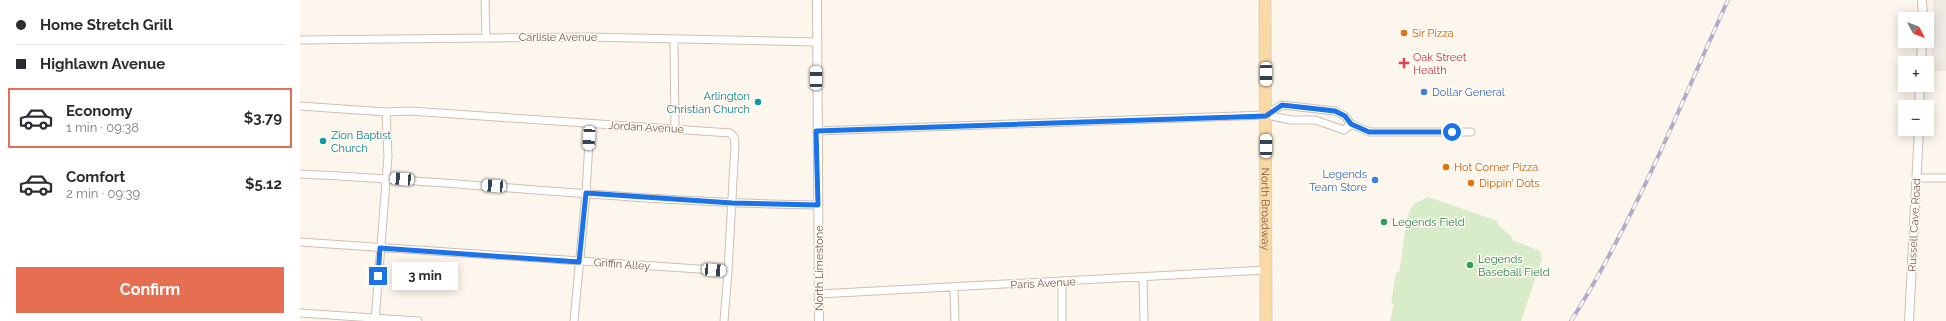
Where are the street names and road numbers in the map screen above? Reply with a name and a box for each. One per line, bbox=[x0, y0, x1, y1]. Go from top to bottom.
street label: Carlisle Avenue bbox=[519, 31, 598, 44]
street label: Jordan Avenue bbox=[608, 119, 685, 136]
street label: North Broadway bbox=[1259, 168, 1272, 250]
street label: Russell Cave Road bbox=[1906, 178, 1923, 272]
street label: North Limestone bbox=[813, 225, 826, 311]
street label: Griffin Alley bbox=[593, 256, 651, 273]
street label: Paris Avenue bbox=[1010, 275, 1077, 292]

